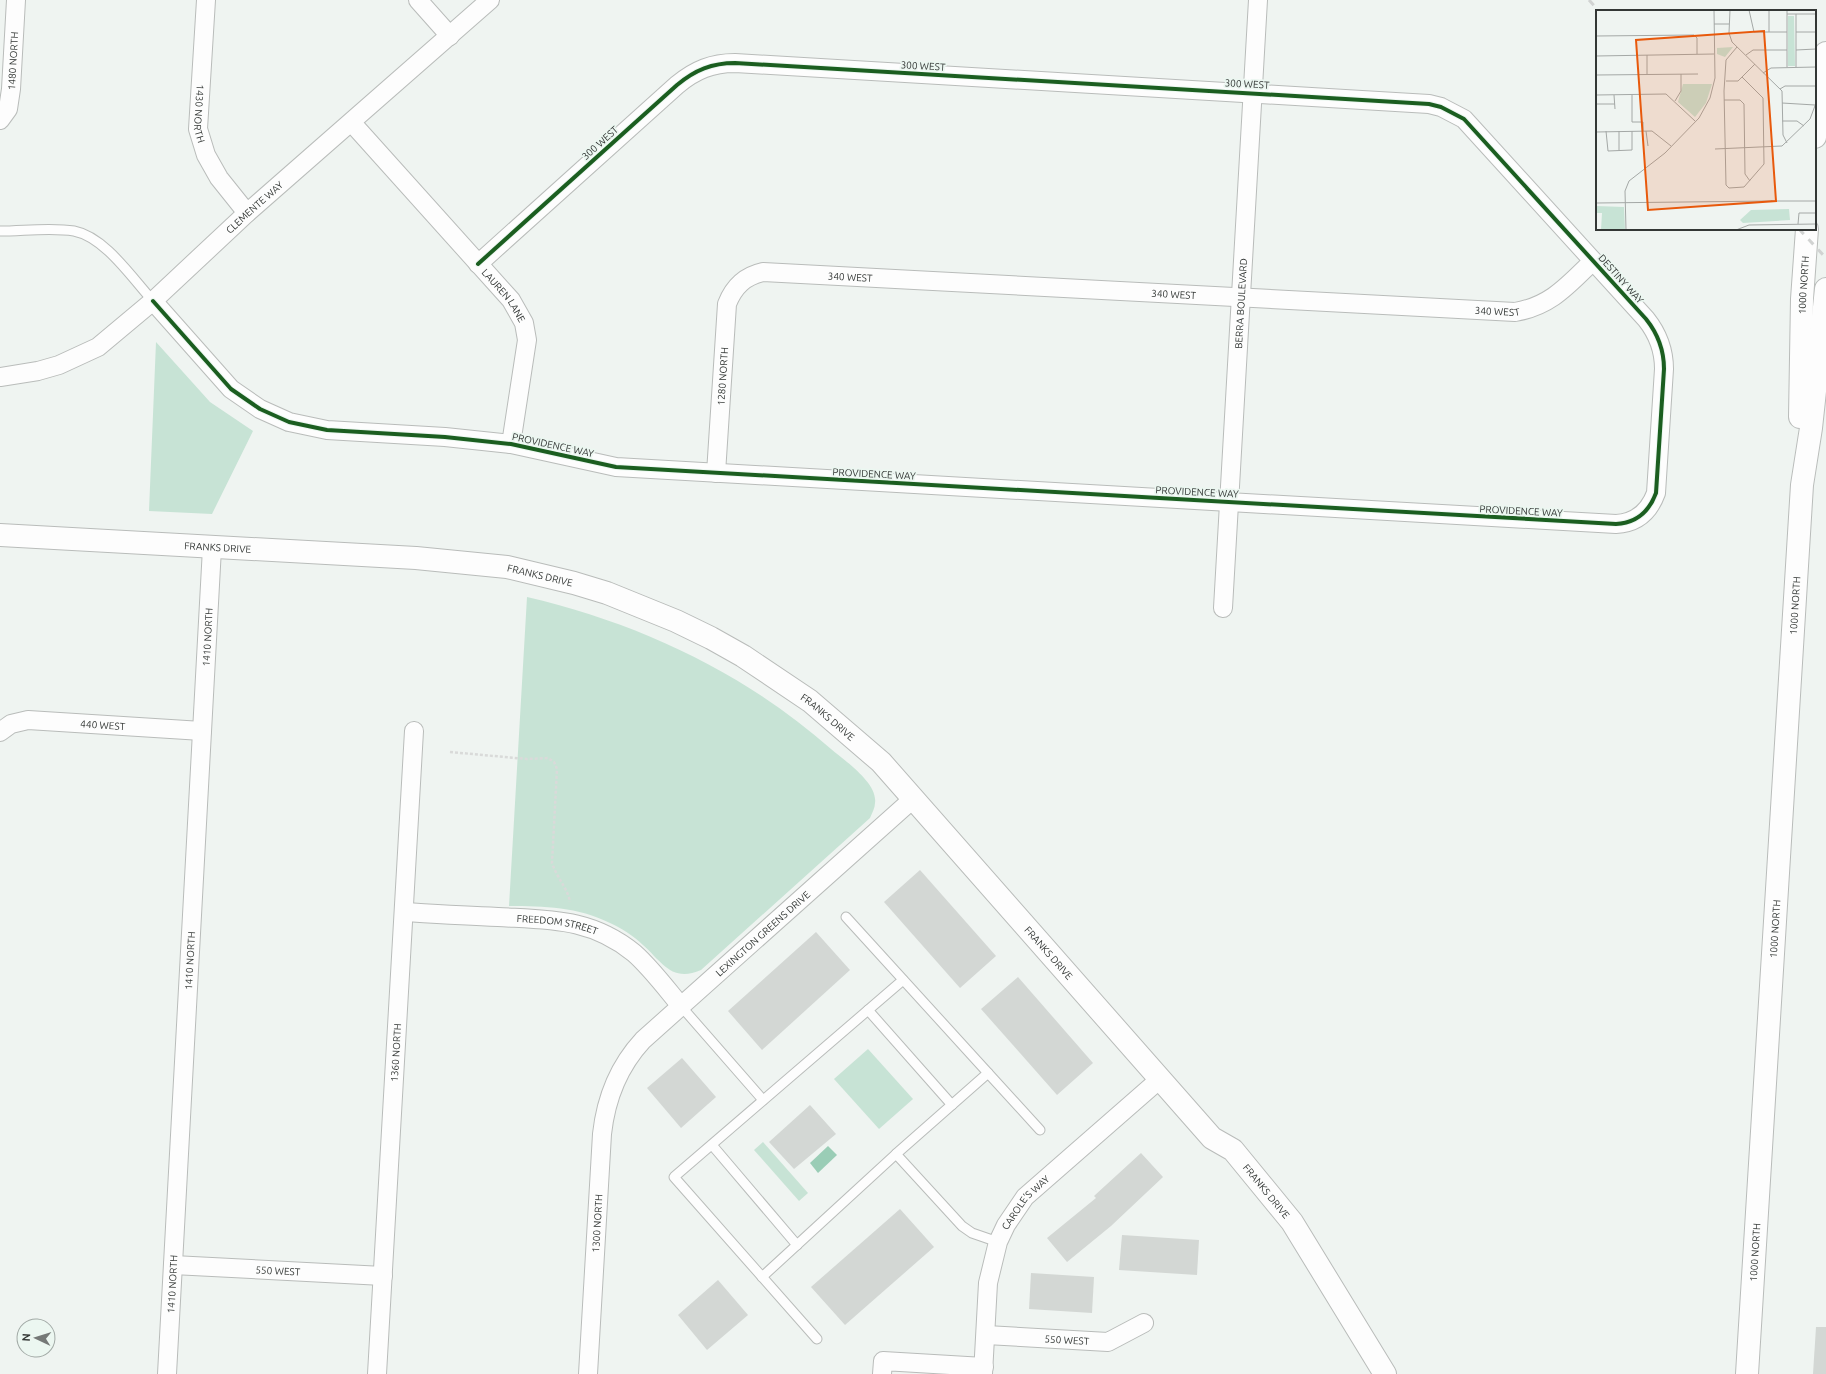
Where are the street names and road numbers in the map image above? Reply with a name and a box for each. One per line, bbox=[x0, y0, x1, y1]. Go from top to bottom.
street label: 1480 NORTH bbox=[5, 31, 20, 90]
street label: 300 WEST bbox=[900, 59, 946, 73]
street label: 300 WEST bbox=[1224, 77, 1270, 91]
street label: 1430 NORTH bbox=[192, 84, 207, 144]
street label: 300 WEST bbox=[580, 124, 621, 162]
street label: CLEMENTE WAY bbox=[224, 179, 285, 235]
street label: DESTINY WAY bbox=[1596, 252, 1646, 306]
street label: 1000 NORTH bbox=[1796, 255, 1811, 314]
street label: BERRA BOULEVARD bbox=[1232, 258, 1249, 349]
street label: LAUREN LANE bbox=[480, 266, 528, 324]
street label: 340 WEST bbox=[827, 270, 873, 283]
street label: 340 WEST bbox=[1151, 287, 1197, 301]
street label: 340 WEST bbox=[1475, 304, 1521, 318]
street label: 1280 NORTH bbox=[715, 347, 730, 406]
street label: PROVIDENCE WAY bbox=[511, 431, 595, 459]
street label: PROVIDENCE WAY bbox=[832, 466, 916, 482]
street label: PROVIDENCE WAY bbox=[1155, 484, 1239, 500]
street label: PROVIDENCE WAY bbox=[1479, 503, 1563, 519]
street label: FRANKS DRIVE bbox=[184, 540, 252, 554]
street label: FRANKS DRIVE bbox=[506, 562, 574, 588]
street label: 1000 NORTH bbox=[1787, 576, 1802, 635]
street label: 1410 NORTH bbox=[200, 608, 214, 667]
street label: FRANKS DRIVE bbox=[799, 691, 857, 743]
street label: 440 WEST bbox=[80, 718, 126, 732]
street label: LEXINGTON GREENS DRIVE bbox=[713, 888, 812, 978]
street label: 1000 NORTH bbox=[1767, 899, 1782, 958]
street label: FREEDOM STREET bbox=[516, 912, 600, 936]
street label: FRANKS DRIVE bbox=[1023, 924, 1075, 982]
street label: 1410 NORTH bbox=[182, 931, 197, 990]
street label: 1360 NORTH bbox=[388, 1023, 403, 1082]
street label: FRANKS DRIVE bbox=[1241, 1162, 1292, 1221]
street label: CAROLE'S WAY bbox=[999, 1173, 1051, 1231]
street label: 1300 NORTH bbox=[590, 1194, 604, 1253]
street label: 1000 NORTH bbox=[1747, 1223, 1762, 1282]
street label: 1410 NORTH bbox=[165, 1255, 179, 1314]
street label: 550 WEST bbox=[255, 1264, 301, 1277]
street label: 550 WEST bbox=[1044, 1333, 1090, 1346]

